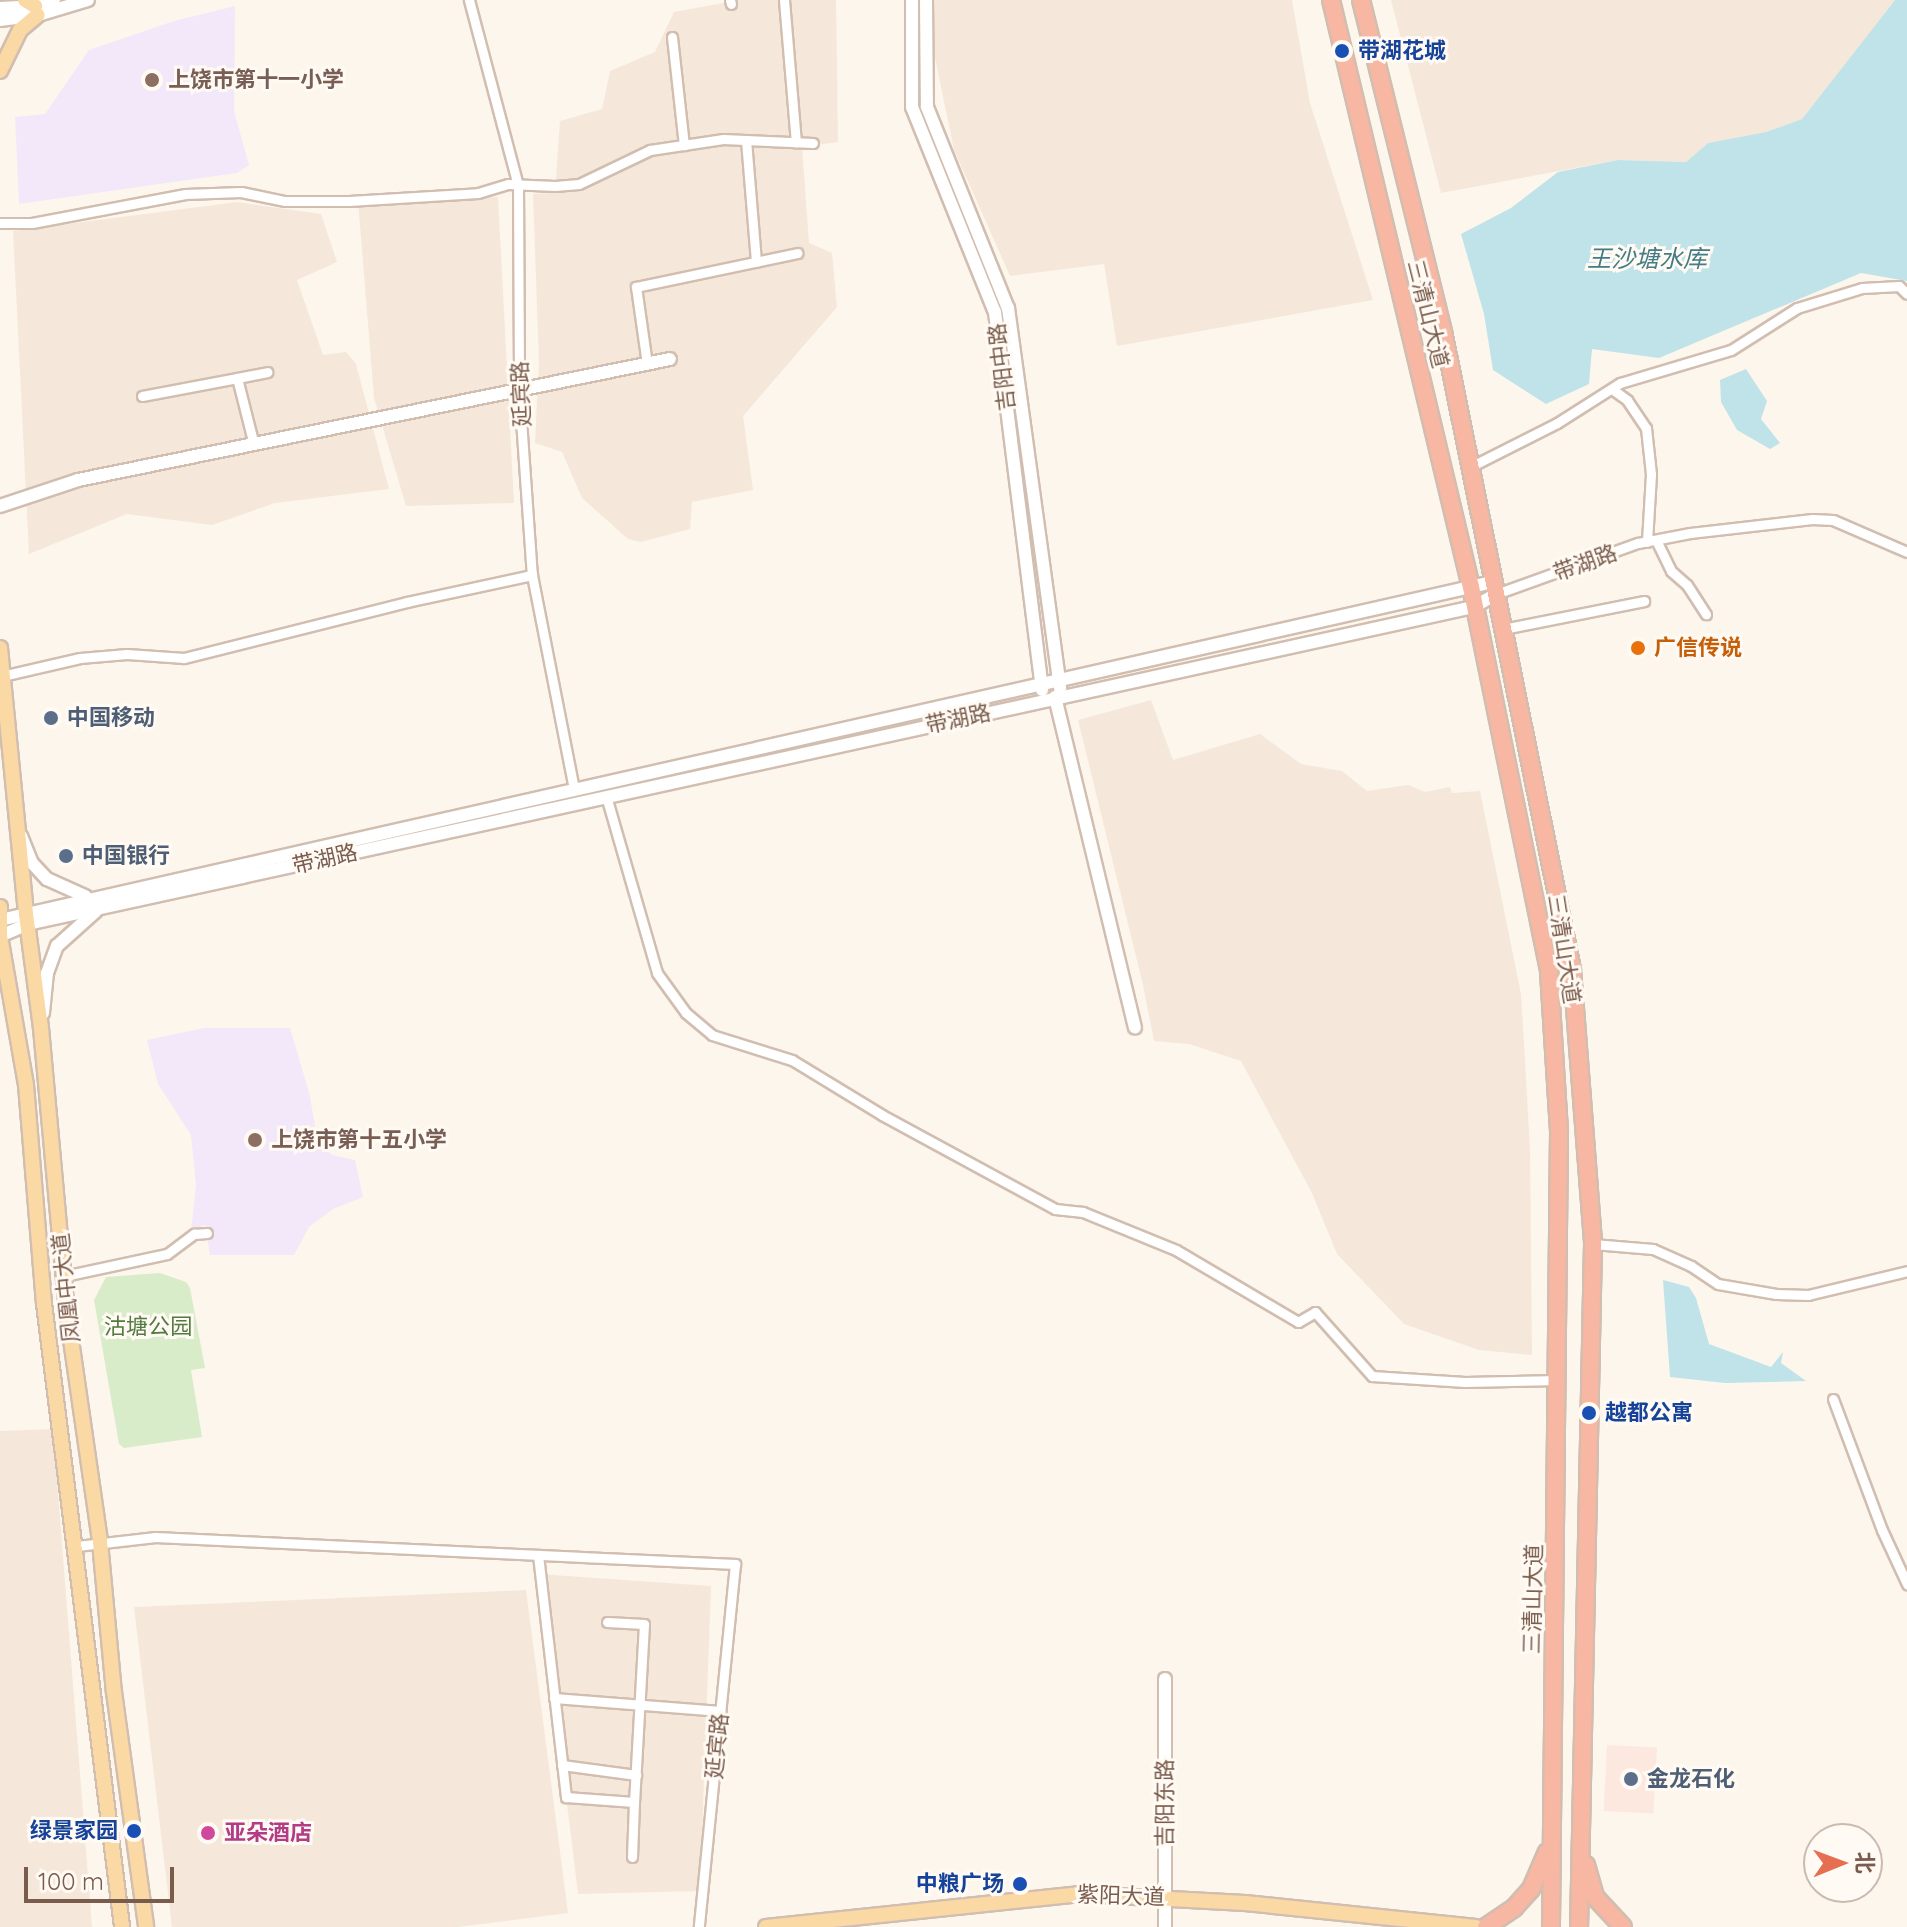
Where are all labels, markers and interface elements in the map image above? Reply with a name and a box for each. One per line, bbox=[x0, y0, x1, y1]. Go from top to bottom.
place label: 带湖花城 bbox=[1358, 38, 1446, 64]
marker: 带湖花城 bbox=[1333, 42, 1351, 60]
place label: 上饶市第十一小学 bbox=[168, 67, 344, 93]
marker: 上饶市第十一小学 bbox=[143, 71, 161, 89]
water label: 王沙塘水库 bbox=[1587, 245, 1707, 273]
street label: 三清山大道 bbox=[1402, 257, 1454, 371]
street label: 吉阳中路 bbox=[984, 322, 1020, 412]
street label: 延宾路 bbox=[507, 361, 535, 427]
street label: 带湖路 bbox=[1549, 539, 1621, 587]
place label: 广信传说 bbox=[1654, 635, 1742, 661]
marker: 广信传说 bbox=[1629, 639, 1647, 657]
street label: 带湖路 bbox=[923, 699, 993, 739]
place label: 中国移动 bbox=[67, 705, 155, 731]
marker: 中国移动 bbox=[42, 709, 60, 727]
street label: 带湖路 bbox=[290, 839, 360, 879]
place label: 中国银行 bbox=[82, 843, 170, 869]
marker: 中国银行 bbox=[57, 847, 75, 865]
street label: 三清山大道 bbox=[1542, 893, 1586, 1005]
place label: 上饶市第十五小学 bbox=[271, 1127, 447, 1153]
marker: 上饶市第十五小学 bbox=[246, 1131, 264, 1149]
street label: 凤凰中大道 bbox=[47, 1232, 85, 1344]
park label: 沽塘公园 bbox=[104, 1314, 192, 1340]
place label: 越都公寓 bbox=[1605, 1400, 1693, 1426]
marker: 越都公寓 bbox=[1580, 1404, 1598, 1422]
street label: 三清山大道 bbox=[1519, 1544, 1547, 1654]
street label: 延宾路 bbox=[700, 1712, 734, 1780]
street label: 吉阳东路 bbox=[1152, 1759, 1178, 1847]
place label: 金龙石化 bbox=[1647, 1766, 1735, 1792]
marker: 金龙石化 bbox=[1622, 1770, 1640, 1788]
place label: 绿景家园 bbox=[30, 1818, 118, 1844]
place label: 亚朵酒店 bbox=[224, 1820, 312, 1846]
marker: 绿景家园 bbox=[125, 1822, 143, 1840]
north arrow bbox=[1803, 1823, 1883, 1903]
marker: 亚朵酒店 bbox=[199, 1824, 217, 1842]
scale bar bbox=[28, 1851, 178, 1901]
text: 北 bbox=[1851, 1851, 1879, 1874]
text: 100 m bbox=[38, 1866, 104, 1896]
place label: 中粮广场 bbox=[916, 1871, 1004, 1897]
marker: 中粮广场 bbox=[1011, 1875, 1029, 1893]
street label: 紫阳大道 bbox=[1077, 1881, 1165, 1911]

